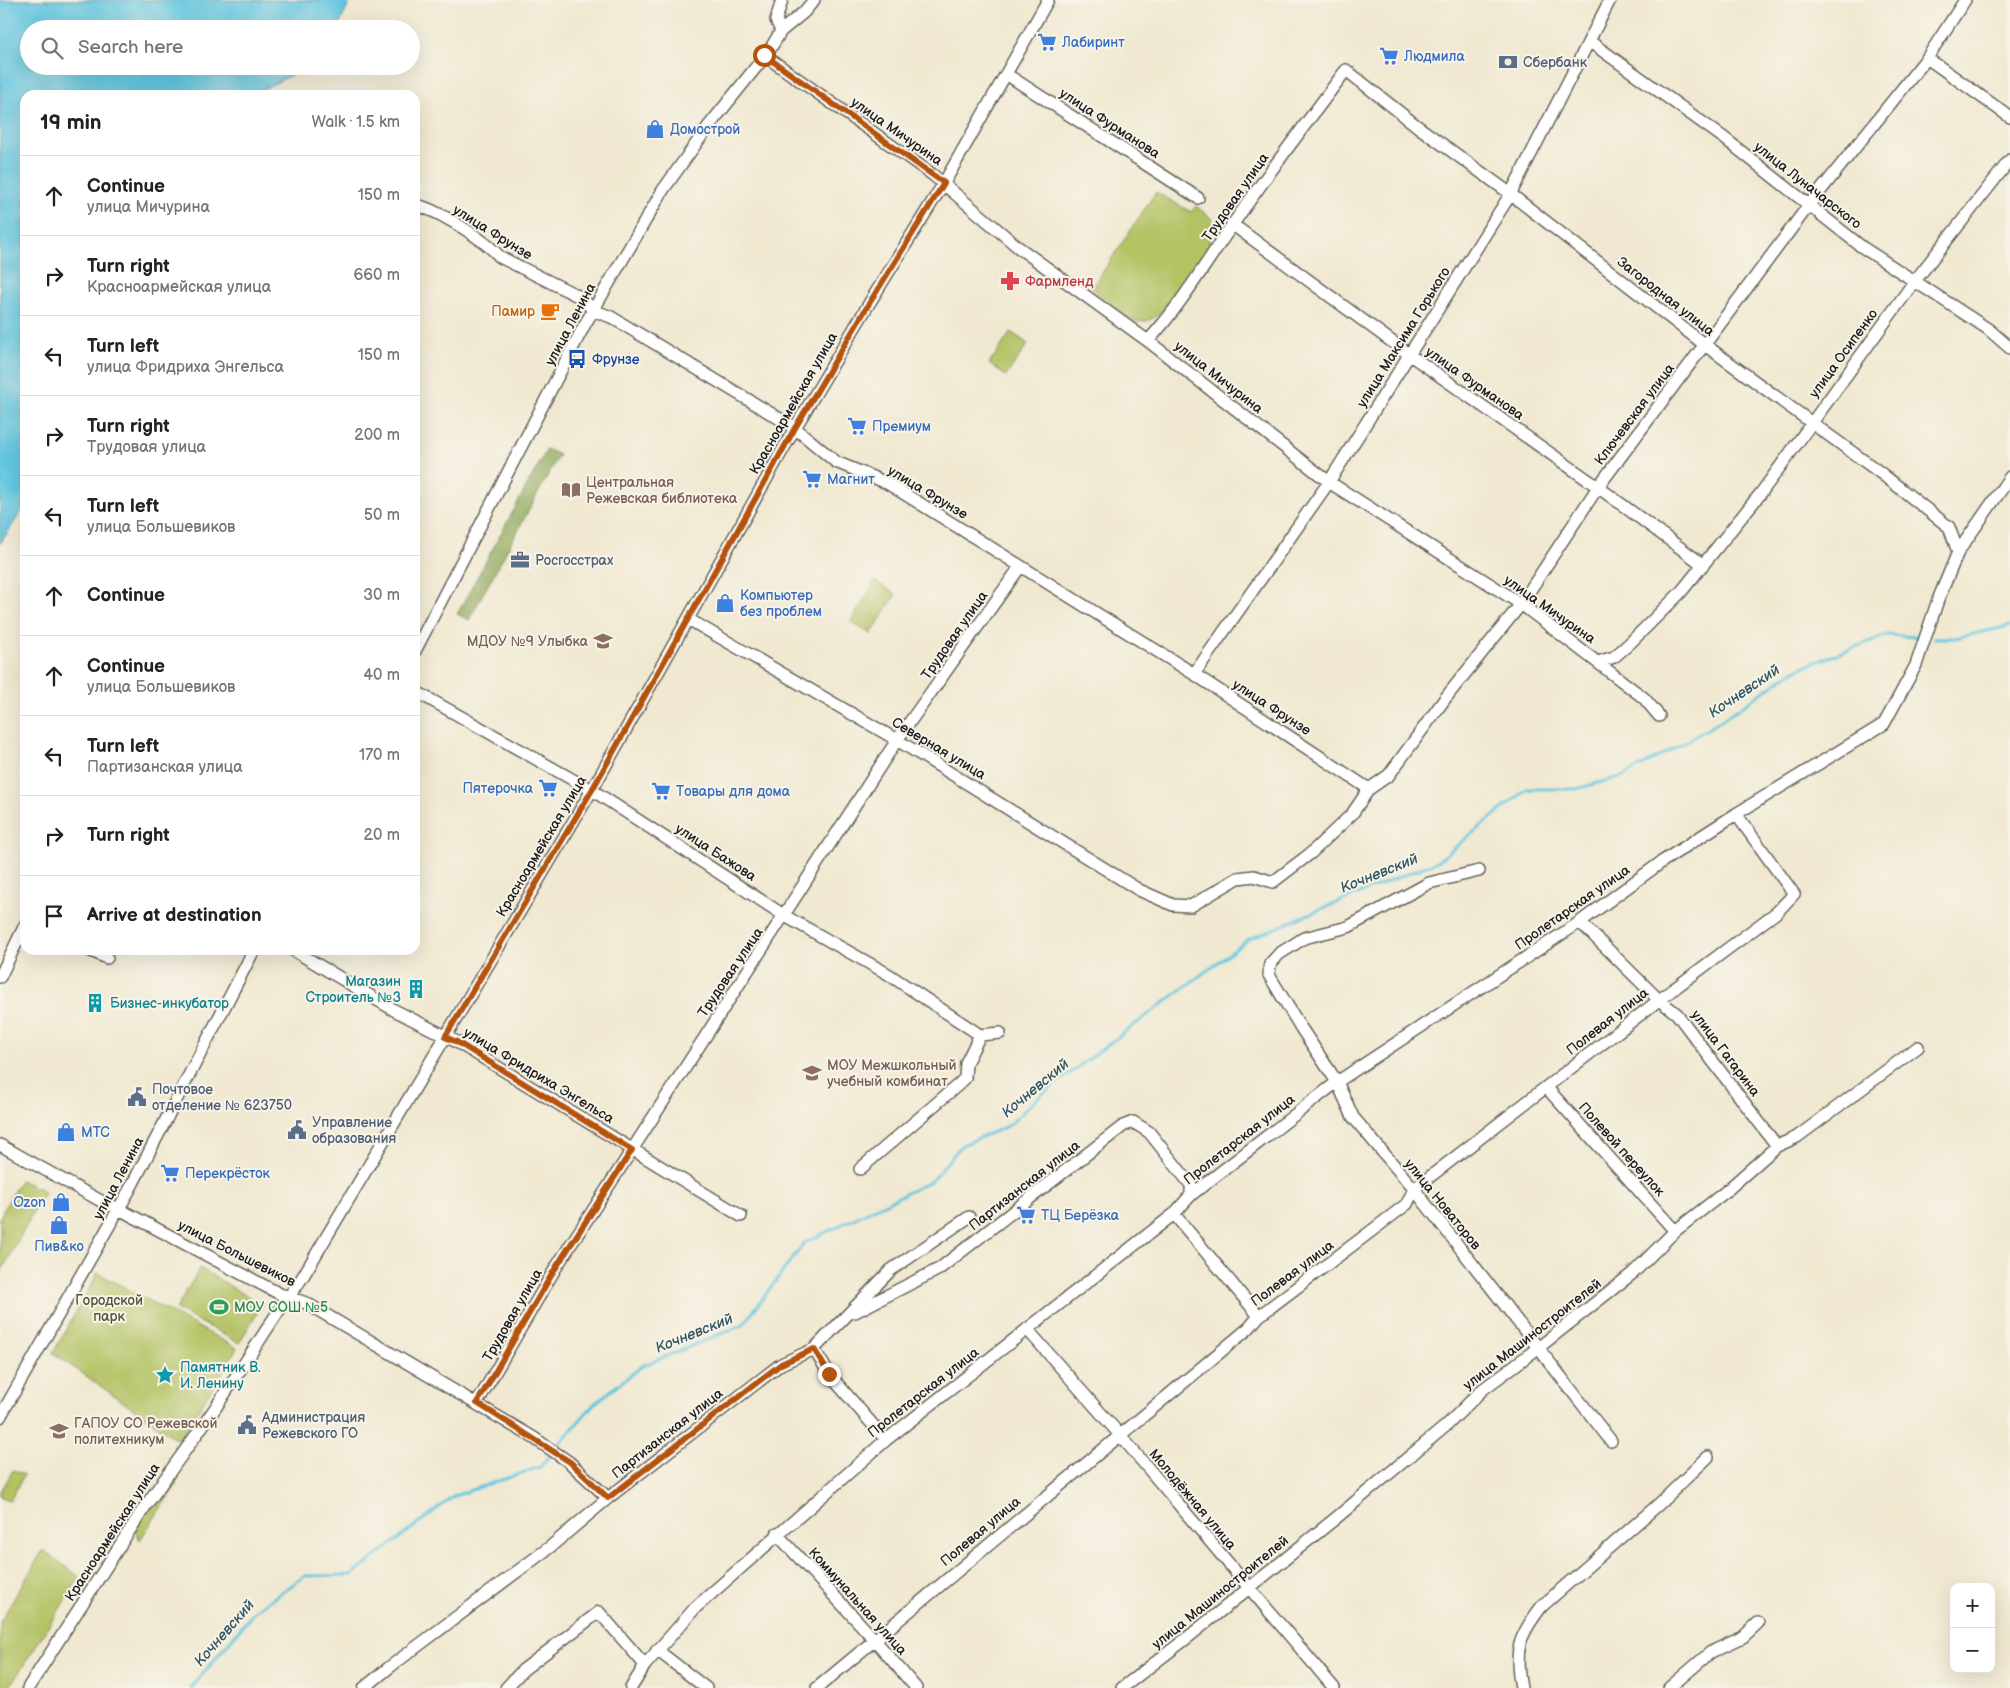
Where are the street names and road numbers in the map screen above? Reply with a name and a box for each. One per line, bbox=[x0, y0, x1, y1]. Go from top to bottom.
street label: улица Фурманова bbox=[1056, 85, 1164, 163]
street label: улица Мичурина bbox=[848, 94, 946, 170]
street label: улица Луначарского bbox=[1751, 138, 1865, 233]
street label: Трудовая улица bbox=[1199, 149, 1273, 245]
street label: улица Фрунзе bbox=[450, 201, 536, 264]
street label: Загородная улица bbox=[1614, 253, 1718, 340]
street label: улица Максима Горького bbox=[1353, 264, 1454, 411]
street label: улица Ленина bbox=[542, 279, 600, 368]
street label: улица Осипенко bbox=[1805, 306, 1881, 401]
street label: Красноармейская улица bbox=[746, 329, 841, 477]
street label: улица Мичурина bbox=[1171, 338, 1267, 418]
street label: улица Фурманова bbox=[1422, 343, 1528, 424]
street label: Ключевская улица bbox=[1591, 360, 1678, 468]
street label: улица Фрунзе bbox=[885, 462, 971, 523]
street label: улица Мичурина bbox=[1501, 572, 1599, 648]
street label: Трудовая улица bbox=[918, 587, 992, 683]
street label: улица Фрунзе bbox=[1229, 676, 1314, 739]
street label: Северная улица bbox=[889, 714, 990, 784]
street label: Красноармейская улица bbox=[493, 772, 591, 920]
street label: улица Бажова bbox=[672, 820, 760, 885]
street label: Пролетарская улица bbox=[1512, 861, 1634, 953]
street label: Трудовая улица bbox=[694, 924, 767, 1020]
street label: Полевая улица bbox=[1563, 984, 1652, 1059]
street label: улица Гагарина bbox=[1688, 1007, 1764, 1100]
street label: улица Фридриха Энгельса bbox=[461, 1024, 618, 1127]
street label: Пролетарская улица bbox=[1180, 1090, 1299, 1188]
street label: Полевой переулок bbox=[1575, 1099, 1669, 1200]
street label: улица Ленина bbox=[90, 1133, 148, 1222]
street label: Партизанская улица bbox=[965, 1136, 1084, 1234]
street label: улица Новаторов bbox=[1401, 1155, 1485, 1254]
street label: улица Большевиков bbox=[175, 1216, 299, 1291]
street label: Полевая улица bbox=[1248, 1236, 1338, 1310]
street label: Трудовая улица bbox=[479, 1265, 546, 1365]
street label: улица Машиностроителей bbox=[1460, 1275, 1605, 1394]
street label: Пролетарская улица bbox=[864, 1343, 983, 1441]
street label: Партизанская улица bbox=[608, 1384, 727, 1482]
street label: Молодёжная улица bbox=[1146, 1446, 1240, 1554]
street label: Красноармейская улица bbox=[61, 1459, 164, 1604]
street label: Полевая улица bbox=[937, 1492, 1024, 1570]
street label: улица Машиностроителей bbox=[1149, 1532, 1292, 1653]
street label: Коммунальная улица bbox=[805, 1544, 911, 1659]

